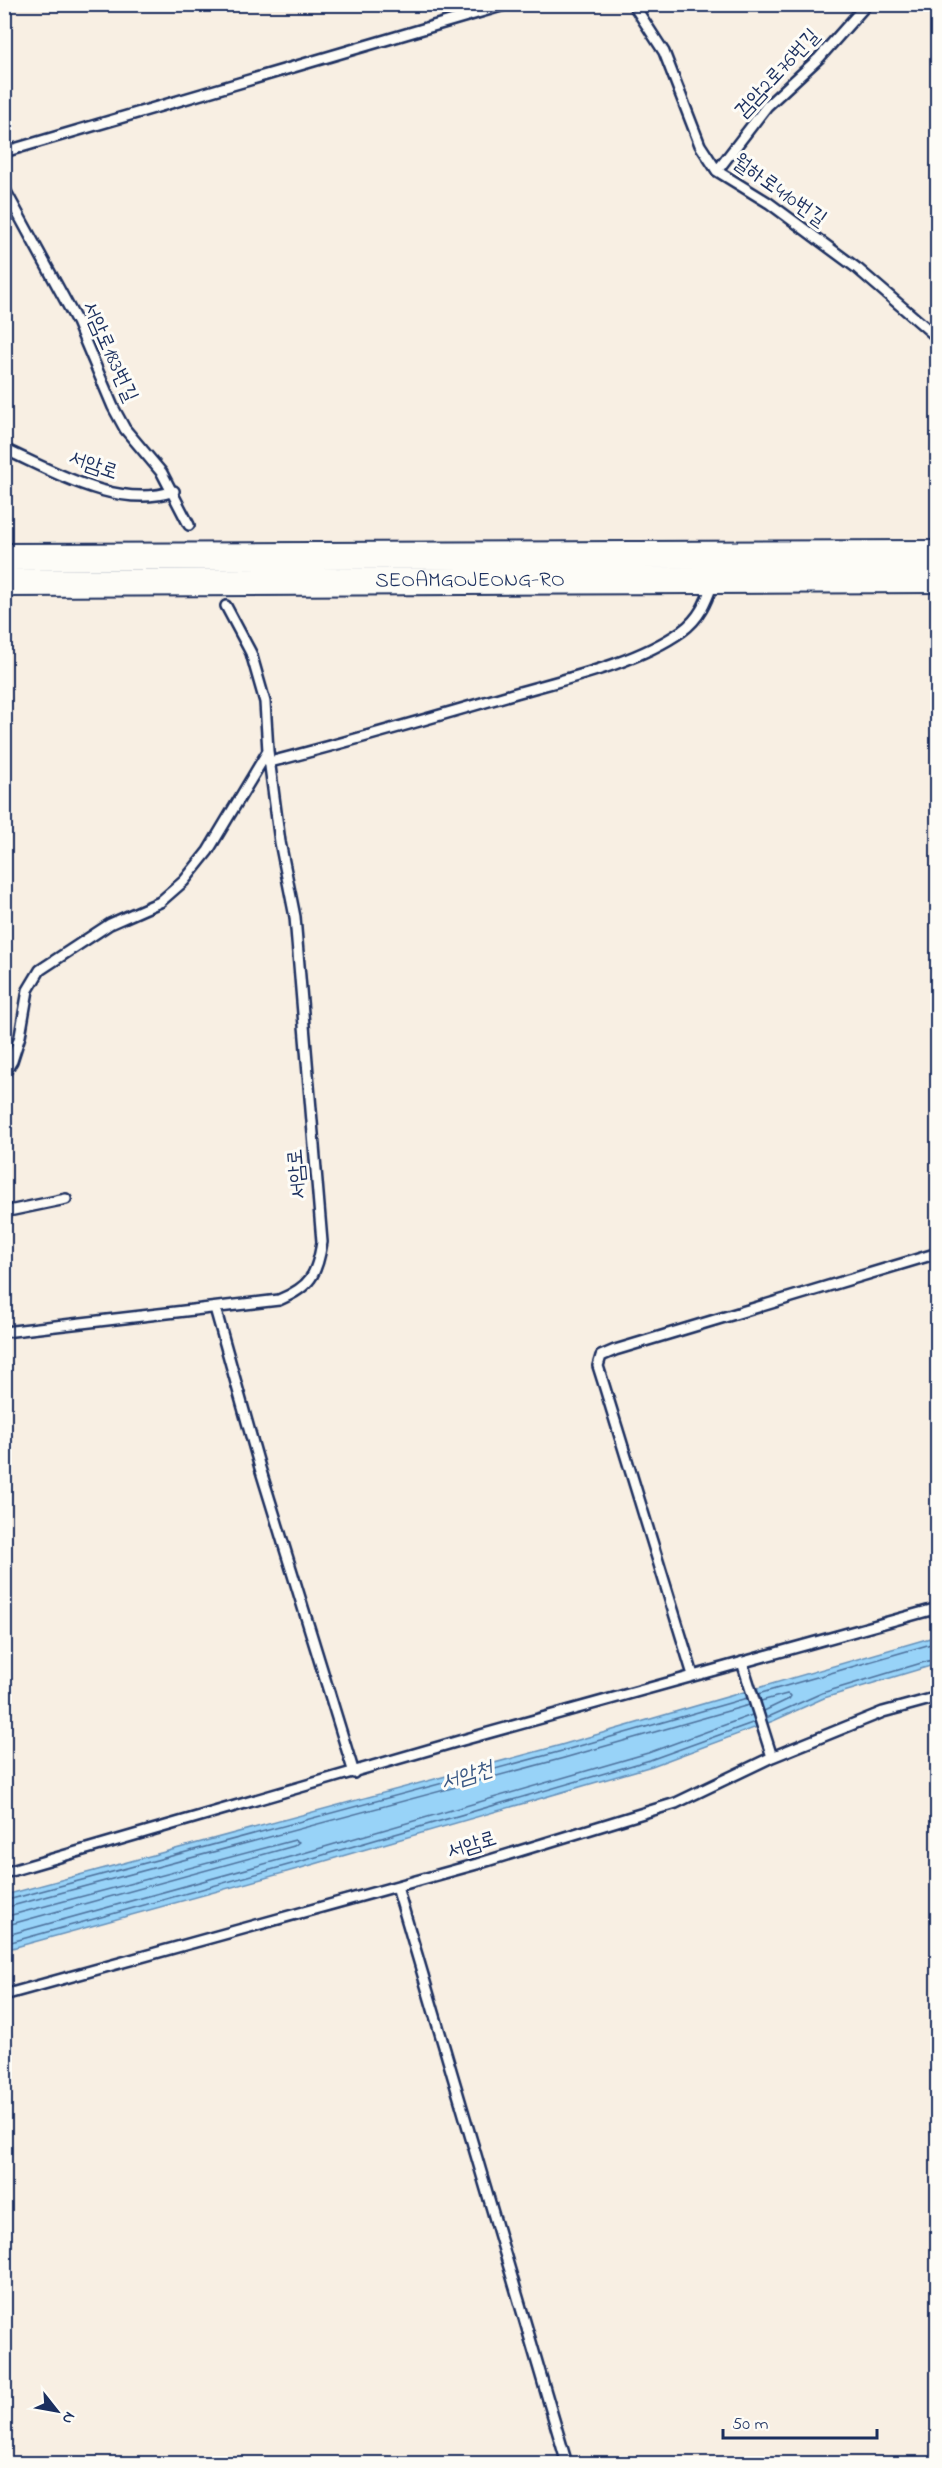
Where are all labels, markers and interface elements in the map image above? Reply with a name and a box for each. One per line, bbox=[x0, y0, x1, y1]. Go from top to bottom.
street label: 검암2로76번길 bbox=[729, 22, 828, 125]
street label: 월하로410번길 bbox=[726, 147, 832, 235]
street label: 서암로183번길 bbox=[73, 297, 145, 407]
street label: 서암로 bbox=[64, 444, 122, 488]
street label: SEOAMGOJEONG-RO bbox=[375, 566, 565, 596]
street label: 서암로 bbox=[281, 1147, 315, 1201]
water label: 서암천 bbox=[437, 1753, 499, 1800]
street label: 서암로 bbox=[443, 1824, 501, 1868]
north arrow bbox=[27, 2381, 87, 2441]
scale bar bbox=[723, 2402, 878, 2440]
text: N bbox=[55, 2407, 81, 2429]
text: 50 m bbox=[732, 2412, 769, 2438]

